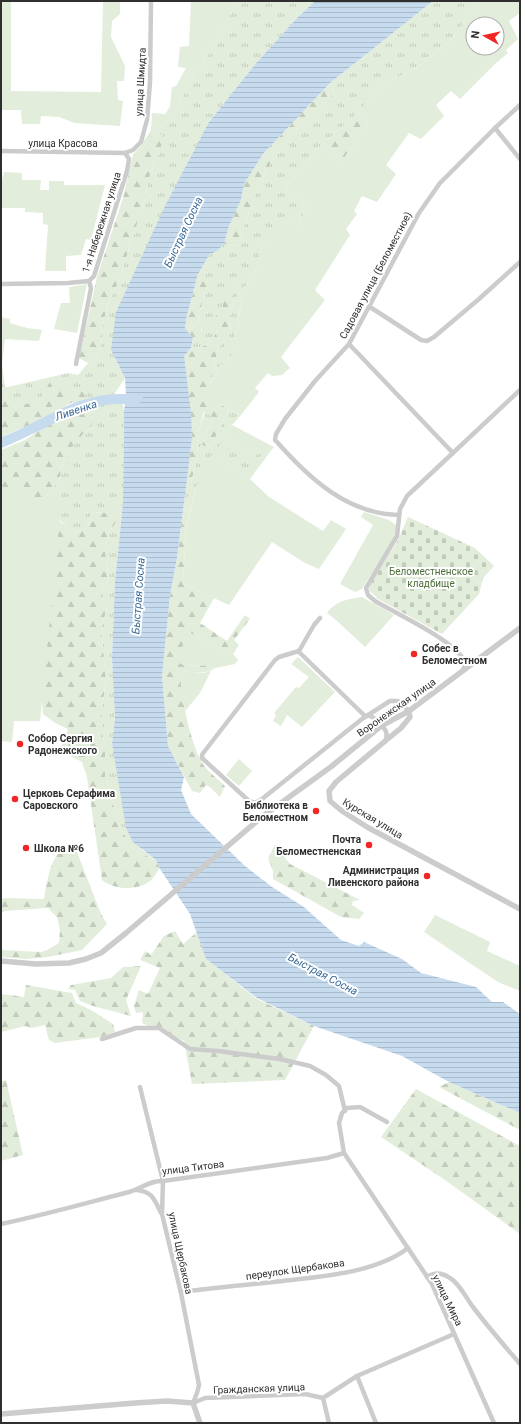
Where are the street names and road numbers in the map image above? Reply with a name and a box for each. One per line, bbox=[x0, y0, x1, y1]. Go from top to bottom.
street label: улица Шмидта bbox=[133, 47, 148, 117]
street label: улица Красова bbox=[28, 138, 98, 149]
street label: 1-я Набережная улица bbox=[80, 171, 123, 274]
street label: Садовая улица (Беломестное) bbox=[337, 210, 415, 341]
street label: Воронежская улица bbox=[355, 676, 438, 739]
street label: Курская улица bbox=[341, 796, 405, 841]
street label: улица Титова bbox=[161, 1158, 225, 1177]
street label: улица Щербакова bbox=[166, 1211, 195, 1295]
street label: переулок Щербакова bbox=[245, 1257, 345, 1282]
street label: улица Мира bbox=[430, 1273, 465, 1328]
street label: Гражданская улица bbox=[213, 1381, 305, 1396]

